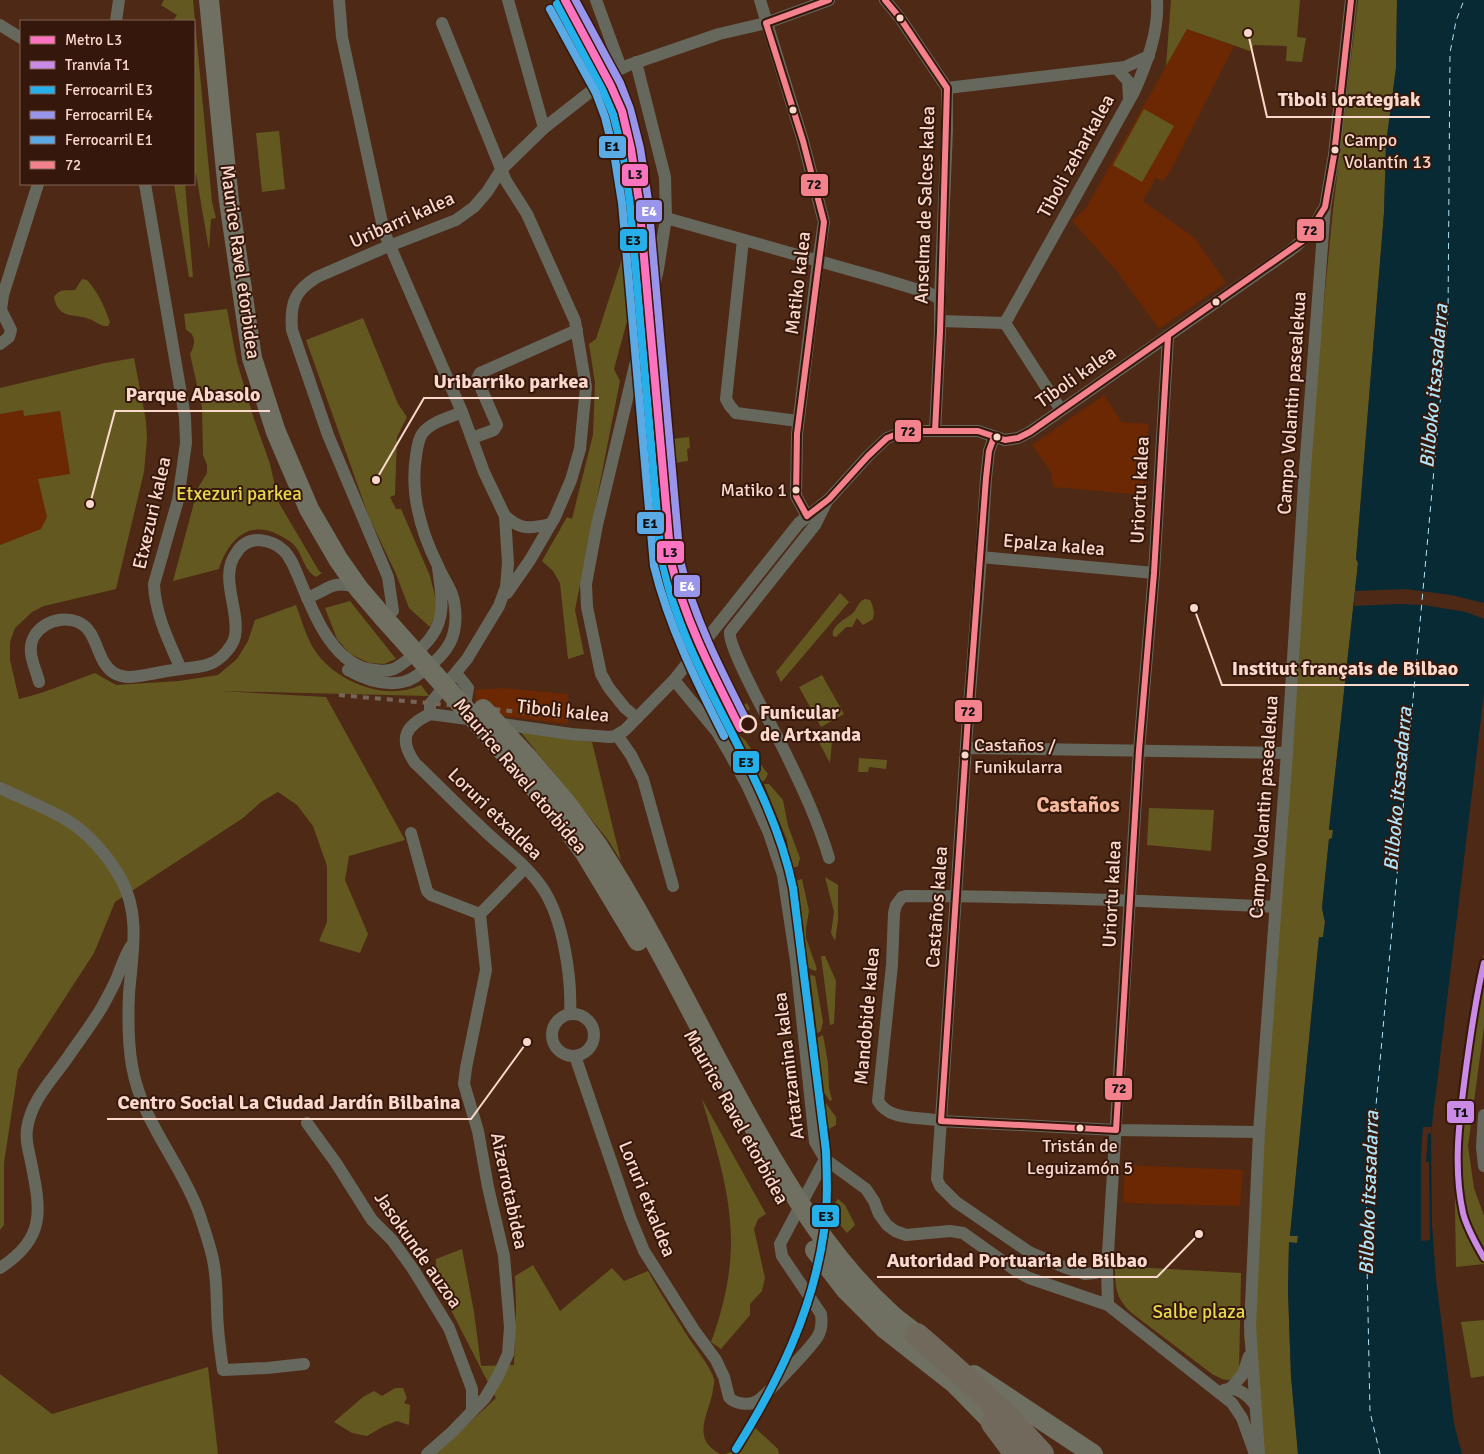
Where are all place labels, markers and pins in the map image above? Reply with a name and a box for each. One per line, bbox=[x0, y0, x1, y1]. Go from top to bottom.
unlabelled marker bbox=[895, 13, 905, 23]
callout: Tiboli lorategiak bbox=[1267, 82, 1430, 117]
unlabelled marker bbox=[788, 105, 798, 115]
place label: Campo Volantín 13 bbox=[1344, 129, 1432, 173]
marker: Campo Volantín 13 bbox=[1330, 145, 1340, 155]
unlabelled marker bbox=[1211, 297, 1221, 307]
callout: Uribarriko parkea bbox=[424, 363, 599, 398]
callout: Parque Abasolo bbox=[115, 376, 270, 411]
unlabelled marker bbox=[992, 432, 1002, 442]
place label: Matiko 1 bbox=[721, 479, 787, 501]
marker: Matiko 1 bbox=[791, 485, 801, 495]
callout: Institut français de Bilbao bbox=[1222, 650, 1469, 685]
place label: Funicular de Artxanda bbox=[760, 701, 861, 747]
marker: Funicular de Artxanda bbox=[739, 715, 757, 733]
place label: Castaños / Funikularra bbox=[974, 734, 1063, 778]
marker: Castaños / Funikularra bbox=[960, 750, 970, 760]
callout: Centro Social La Ciudad Jardín Bilbaina bbox=[107, 1084, 471, 1119]
marker: Tristán de Leguizamón 5 bbox=[1075, 1123, 1085, 1133]
place label: Tristán de Leguizamón 5 bbox=[1027, 1135, 1133, 1179]
callout: Autoridad Portuaria de Bilbao bbox=[877, 1242, 1157, 1277]

